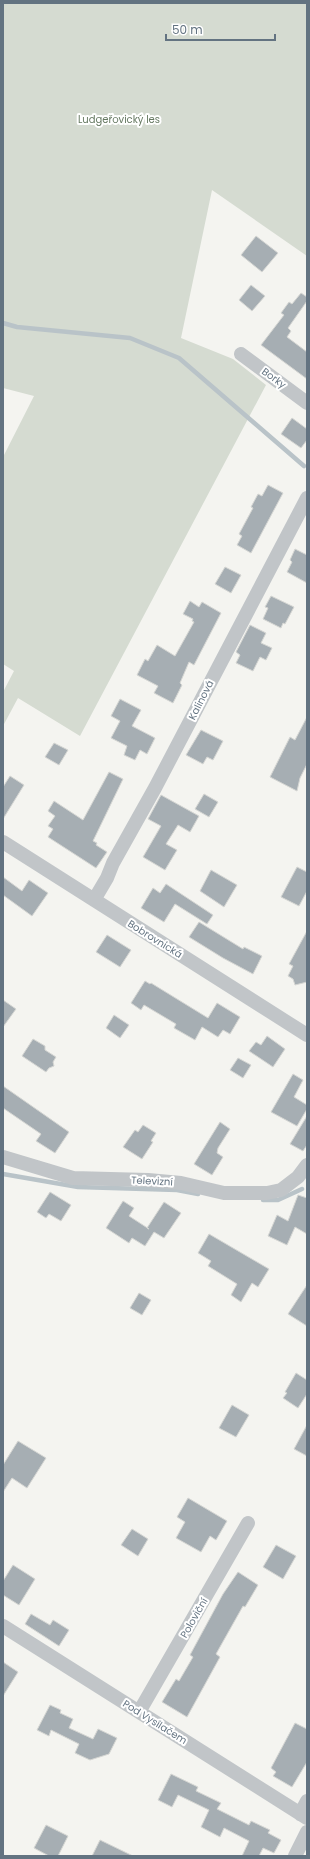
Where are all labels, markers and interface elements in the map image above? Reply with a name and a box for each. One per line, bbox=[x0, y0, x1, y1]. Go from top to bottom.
scale bar bbox=[166, 16, 275, 42]
text: 50 m bbox=[172, 21, 203, 38]
park label: Ludgeřovický les bbox=[78, 112, 160, 127]
street label: Borky bbox=[259, 364, 290, 392]
street label: Kalinová bbox=[185, 678, 217, 722]
street label: Bobrovnická bbox=[125, 916, 185, 962]
street label: Televizní bbox=[131, 1172, 174, 1190]
street label: Poloviční bbox=[176, 1595, 212, 1641]
street label: Pod Vysílačem bbox=[120, 1696, 190, 1748]

